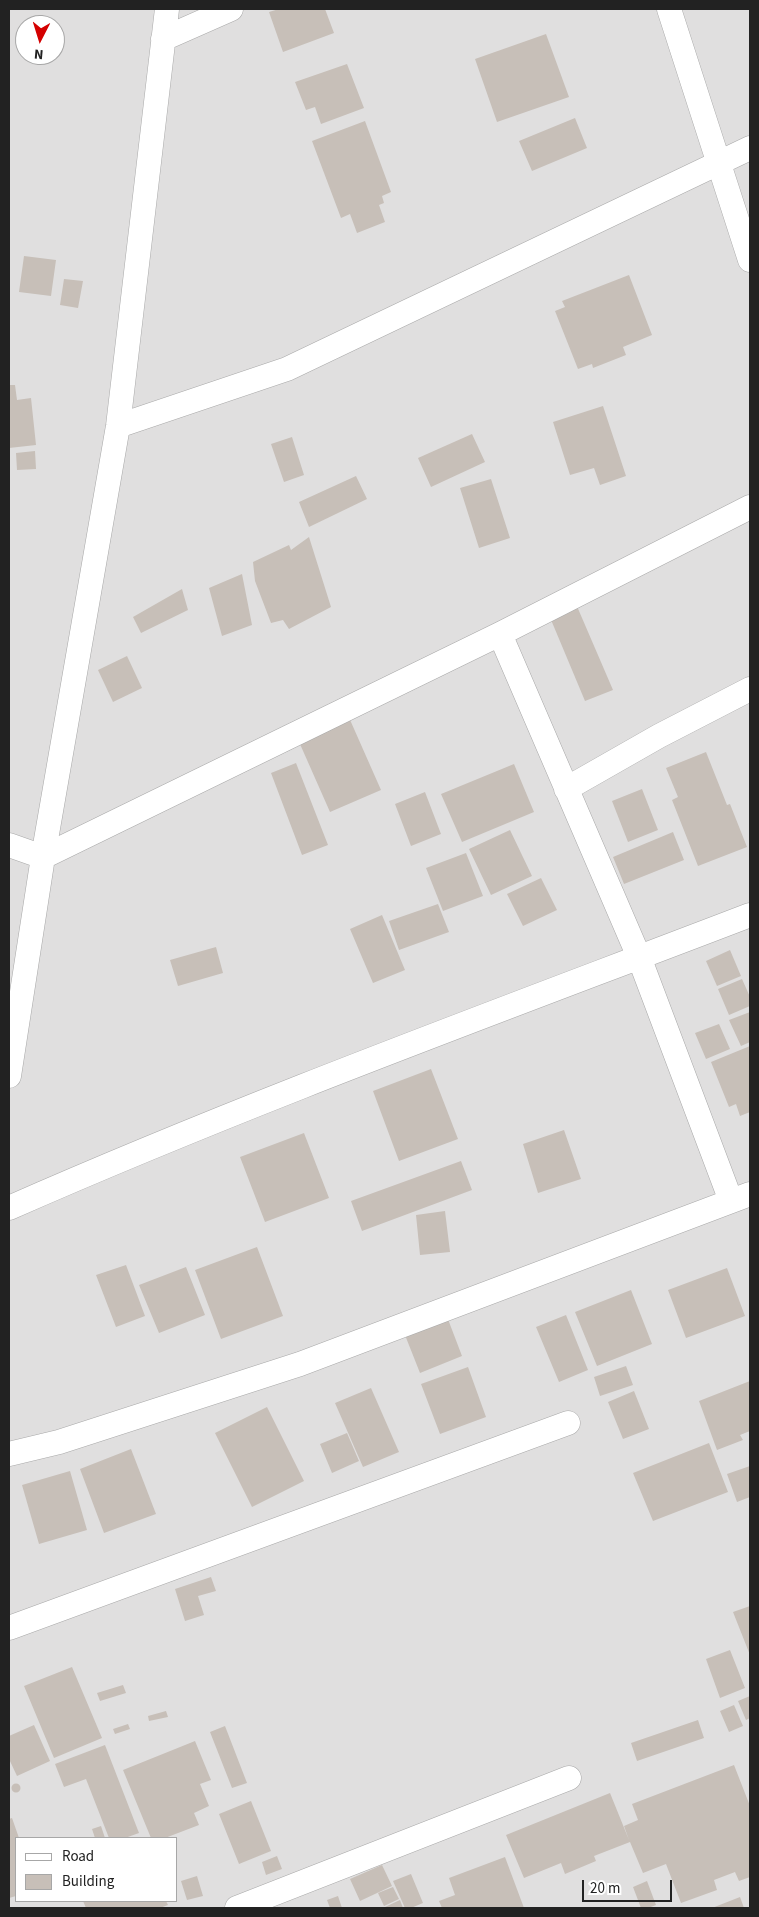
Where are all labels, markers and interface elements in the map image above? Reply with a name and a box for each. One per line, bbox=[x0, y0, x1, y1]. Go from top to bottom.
north arrow bbox=[15, 15, 65, 65]
text: N bbox=[33, 44, 44, 64]
legend bbox=[15, 1837, 178, 1902]
text: Road bbox=[62, 1846, 94, 1867]
scale bar bbox=[584, 1870, 674, 1902]
text: Building bbox=[62, 1871, 114, 1892]
text: 20 m bbox=[590, 1878, 620, 1899]

